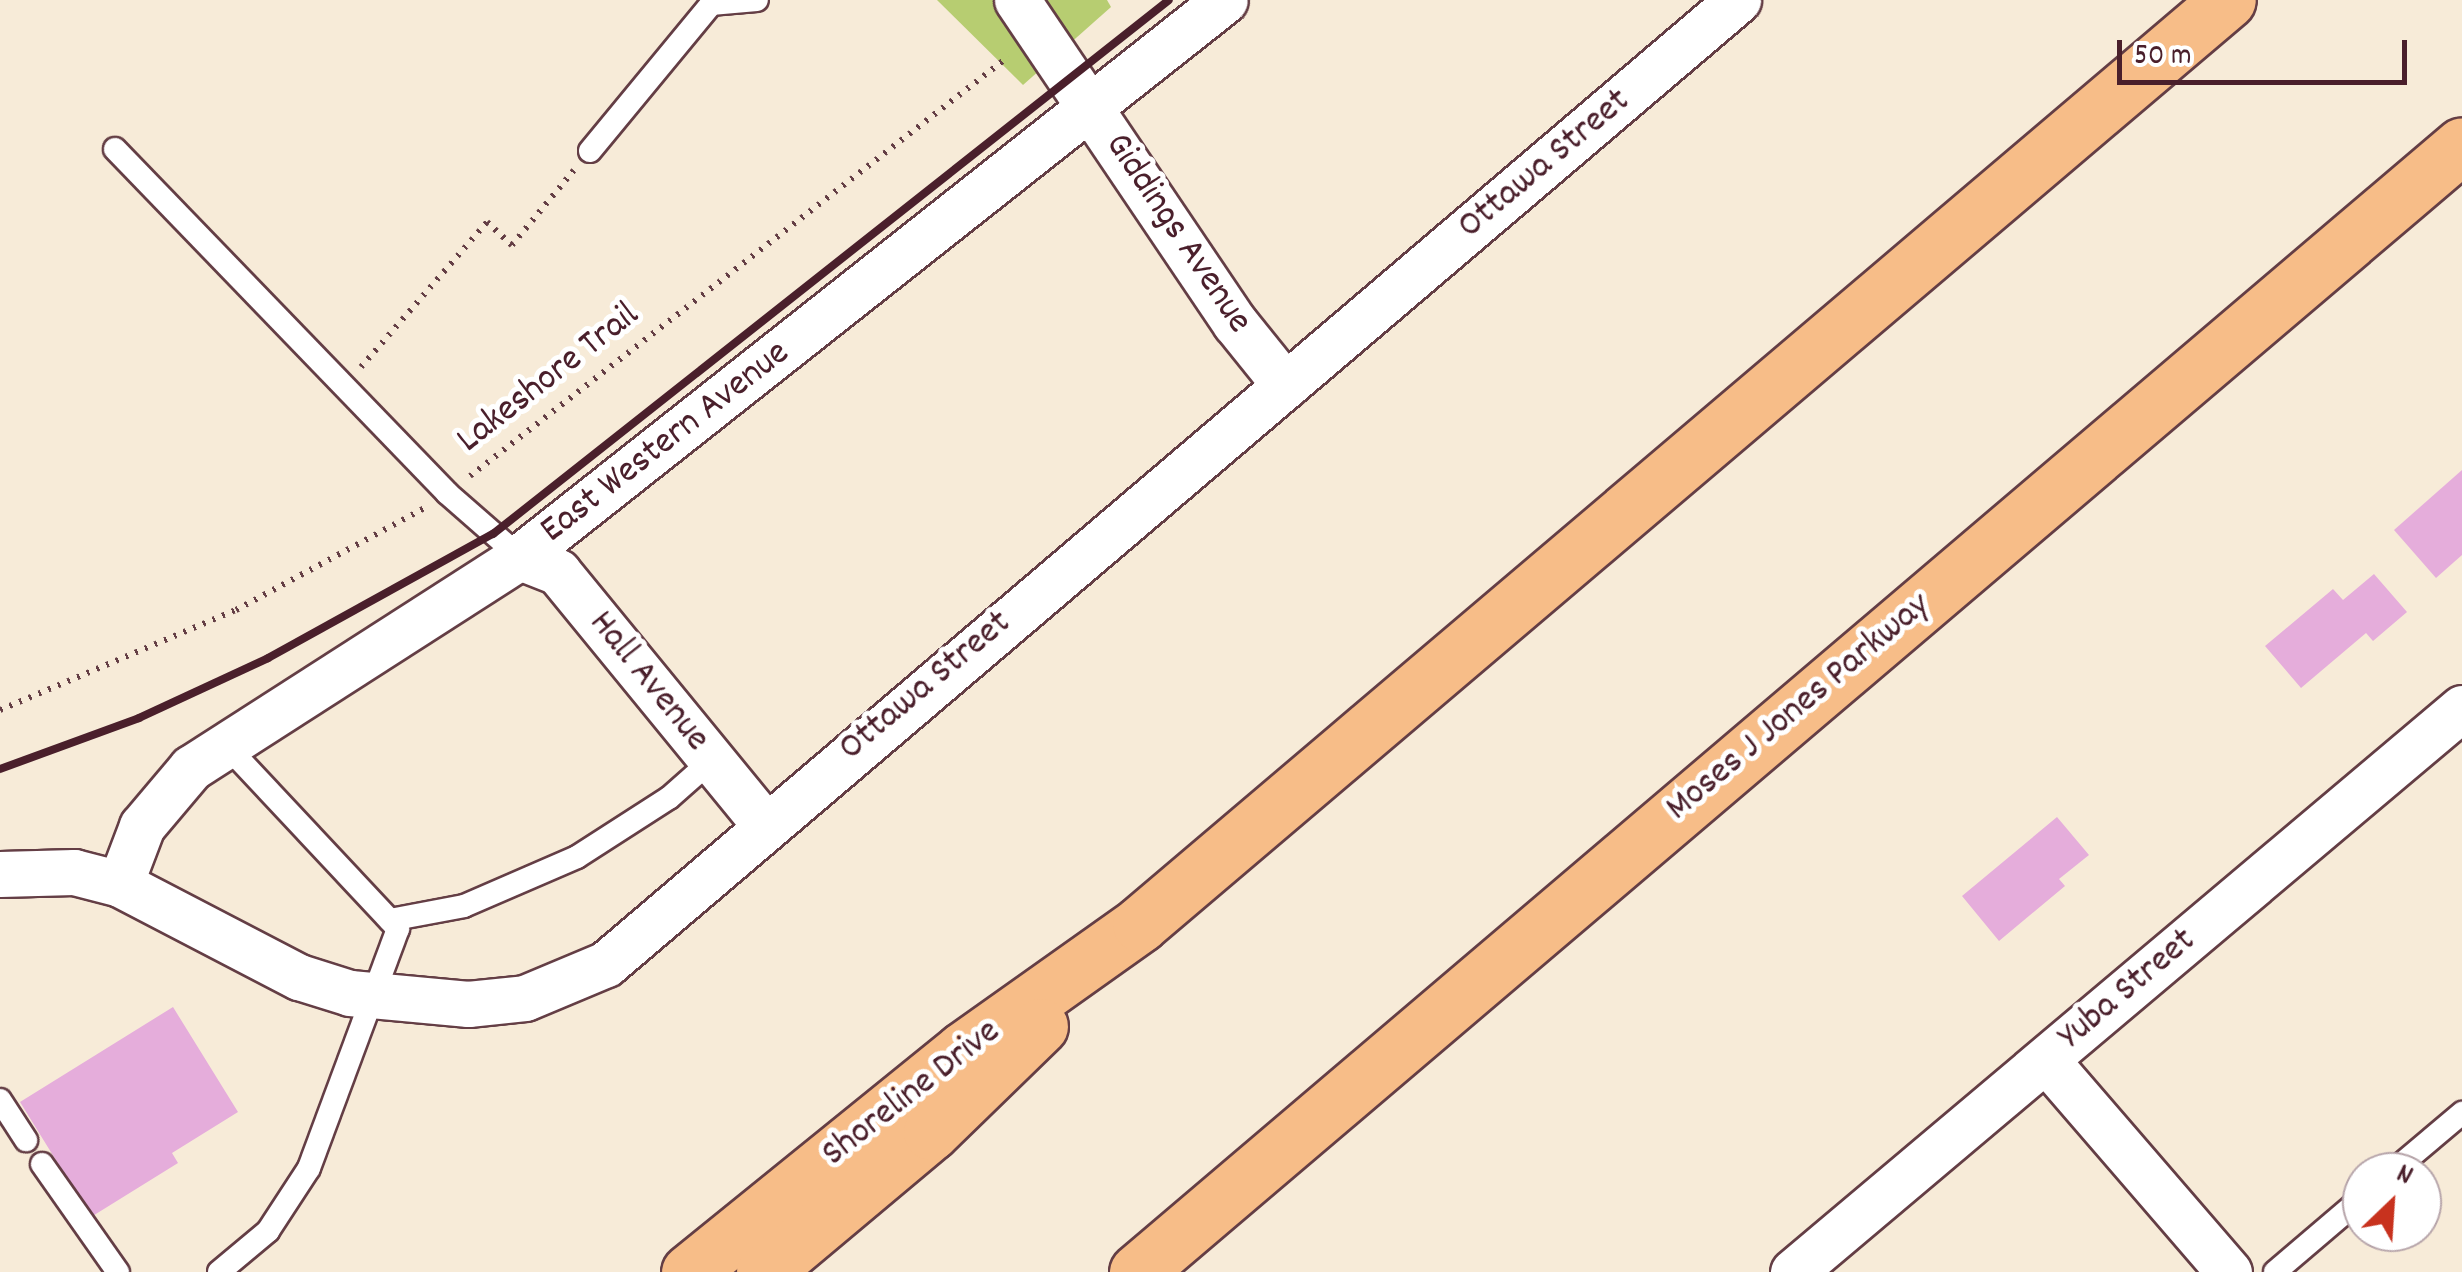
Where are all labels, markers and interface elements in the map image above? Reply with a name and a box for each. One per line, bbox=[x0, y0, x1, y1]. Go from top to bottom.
scale bar bbox=[2122, 20, 2412, 82]
text: 50 m bbox=[2134, 36, 2192, 79]
street label: Ottawa Street bbox=[1450, 80, 1640, 250]
street label: Giddings Avenue bbox=[1093, 125, 1261, 343]
street label: Lakeshore Trail bbox=[449, 294, 649, 464]
street label: East Western Avenue bbox=[532, 332, 800, 554]
street label: Moses J Jones Parkway bbox=[1657, 584, 1941, 832]
street label: Hall Avenue bbox=[577, 602, 719, 762]
street label: Ottawa Street bbox=[831, 602, 1021, 772]
street label: Yuba Street bbox=[2050, 919, 2206, 1061]
street label: Shoreline Drive bbox=[814, 1010, 1010, 1178]
north arrow bbox=[2342, 1152, 2442, 1252]
text: N bbox=[2389, 1156, 2419, 1198]

